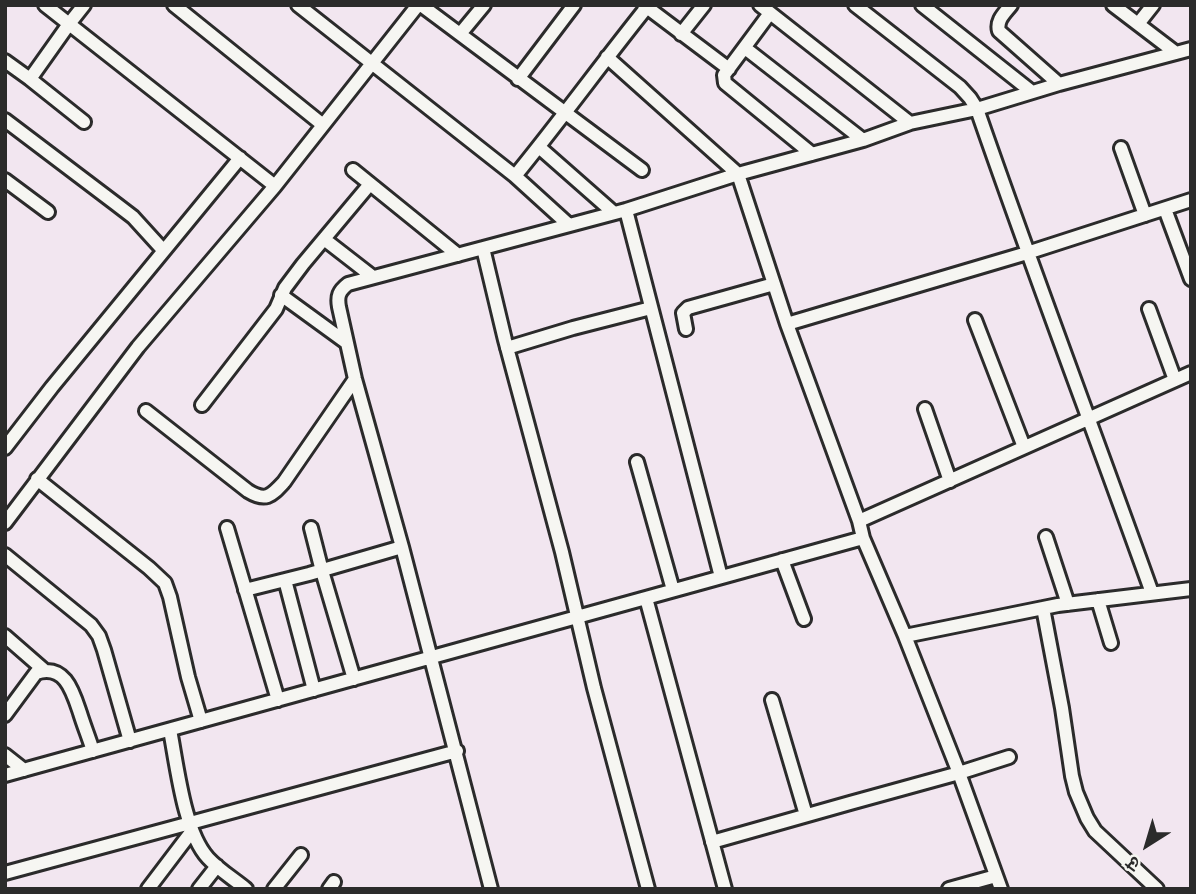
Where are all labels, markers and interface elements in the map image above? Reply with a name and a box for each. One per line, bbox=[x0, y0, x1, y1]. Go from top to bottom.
north arrow bbox=[1112, 810, 1182, 880]
text: उ bbox=[1122, 848, 1146, 876]

